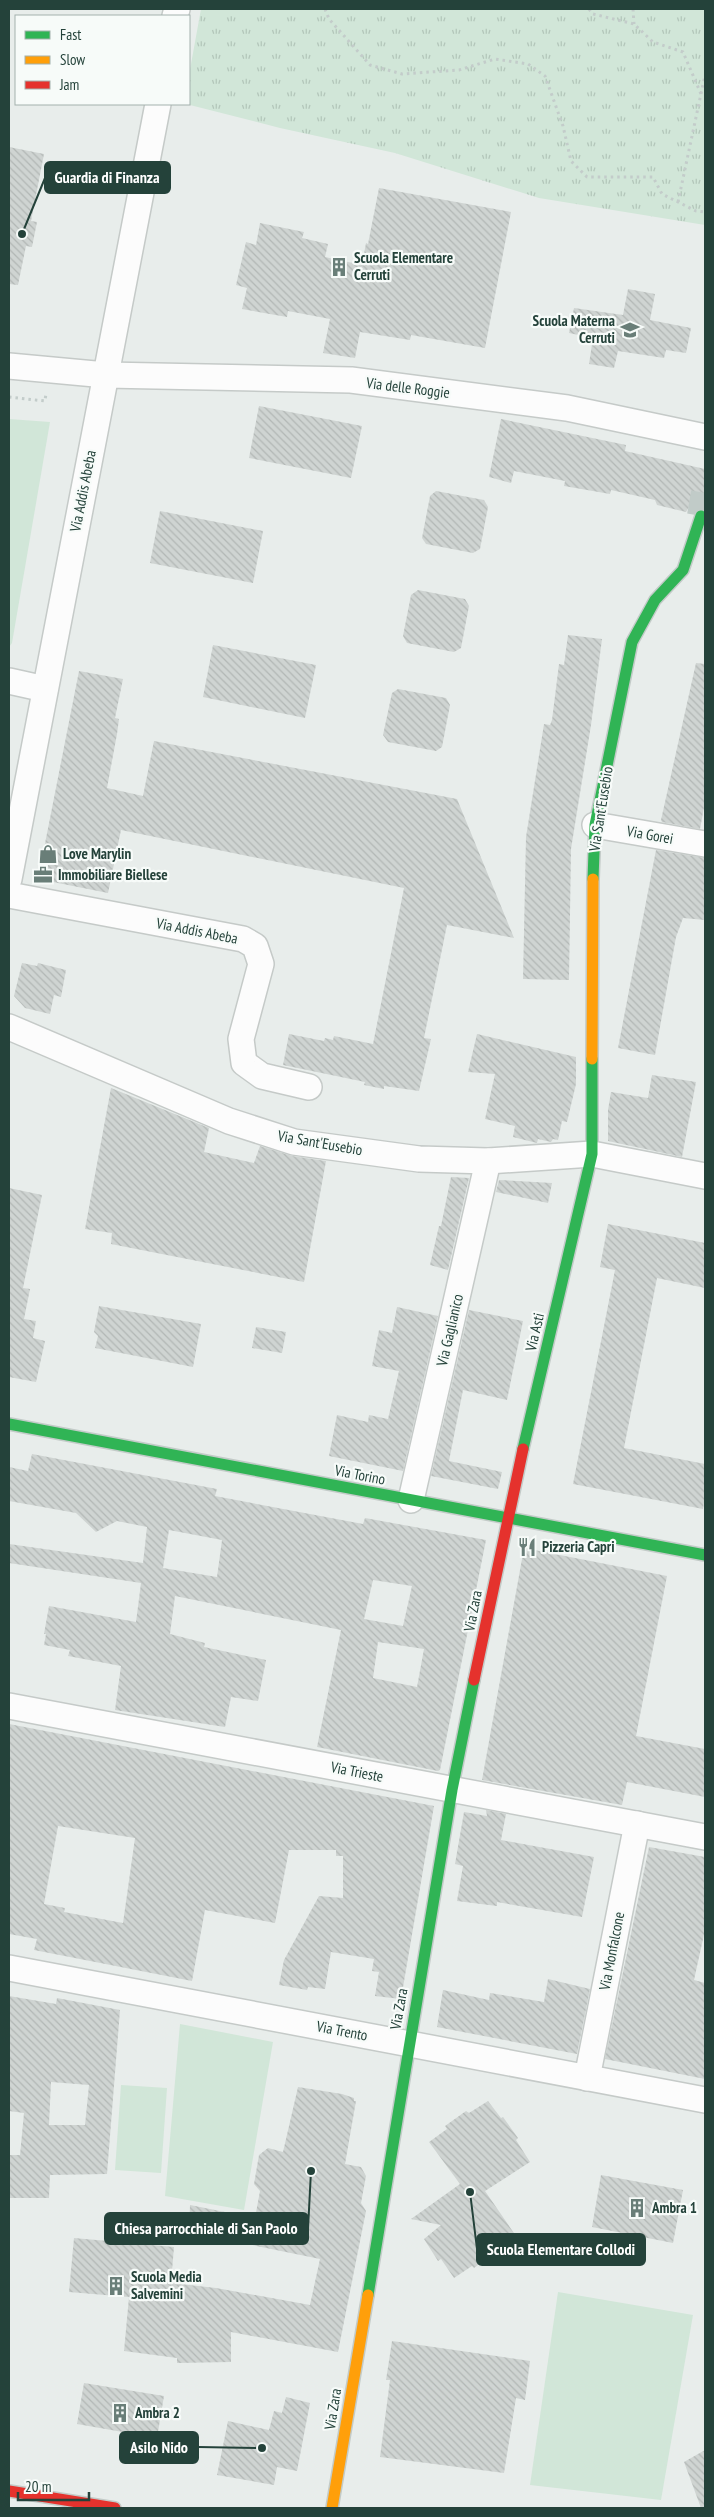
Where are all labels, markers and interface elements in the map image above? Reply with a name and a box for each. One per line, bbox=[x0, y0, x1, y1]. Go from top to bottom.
legend bbox=[15, 15, 190, 105]
text: Fast bbox=[60, 25, 81, 44]
text: Slow bbox=[60, 50, 85, 69]
text: Jam bbox=[59, 75, 79, 94]
callout: Guardia di Finanza bbox=[45, 162, 170, 193]
text: Guardia di Finanza bbox=[54, 167, 160, 187]
place label: Scuola Elementare Cerruti bbox=[354, 248, 453, 284]
building icon: Scuola Elementare Cerruti bbox=[328, 256, 350, 278]
place label: Scuola Materna Cerruti bbox=[533, 311, 615, 347]
school or university icon: Scuola Materna Cerruti bbox=[619, 319, 641, 341]
street label: Via delle Roggie bbox=[364, 373, 451, 402]
street label: Via Addis Abeba bbox=[65, 449, 100, 534]
street label: Via Sant'Eusebio bbox=[584, 765, 617, 854]
street label: Via Gorei bbox=[624, 821, 675, 848]
shop icon: Love Marylin bbox=[37, 843, 59, 865]
place label: Love Marylin bbox=[63, 844, 131, 863]
office icon: Immobiliare Biellese bbox=[32, 864, 54, 886]
place label: Immobiliare Biellese bbox=[58, 865, 168, 884]
street label: Via Addis Abeba bbox=[154, 913, 239, 948]
street label: Via Sant'Eusebio bbox=[275, 1126, 364, 1159]
street label: Via Gaglianico bbox=[432, 1292, 467, 1369]
street label: Via Asti bbox=[521, 1311, 548, 1354]
street label: Via Torino bbox=[332, 1460, 387, 1489]
restaurant icon: Pizzeria Capri bbox=[516, 1536, 538, 1558]
place label: Pizzeria Capri bbox=[542, 1537, 615, 1556]
street label: Via Zara bbox=[459, 1589, 486, 1634]
street label: Via Trieste bbox=[328, 1757, 385, 1786]
street label: Via Monfalcone bbox=[594, 1910, 628, 1993]
street label: Via Zara bbox=[385, 1987, 411, 2032]
street label: Via Trento bbox=[314, 2016, 369, 2045]
building icon: Ambra 1 bbox=[626, 2197, 648, 2219]
place label: Ambra 1 bbox=[651, 2198, 697, 2217]
callout: Chiesa parrocchiale di San Paolo bbox=[105, 2213, 308, 2244]
text: Chiesa parrocchiale di San Paolo bbox=[114, 2218, 298, 2238]
callout: Scuola Elementare Collodi bbox=[477, 2234, 645, 2265]
text: Scuola Elementare Collodi bbox=[487, 2239, 636, 2259]
place label: Scuola Media Salvemini bbox=[131, 2267, 202, 2303]
building icon: Scuola Media Salvemini bbox=[105, 2275, 127, 2297]
street label: Via Zara bbox=[320, 2387, 345, 2432]
building icon: Ambra 2 bbox=[109, 2402, 131, 2424]
place label: Ambra 2 bbox=[134, 2403, 180, 2422]
callout: Asilo Nido bbox=[120, 2432, 198, 2463]
text: Asilo Nido bbox=[129, 2437, 188, 2457]
scale bar bbox=[18, 2470, 89, 2502]
text: 20 m bbox=[25, 2477, 51, 2496]

